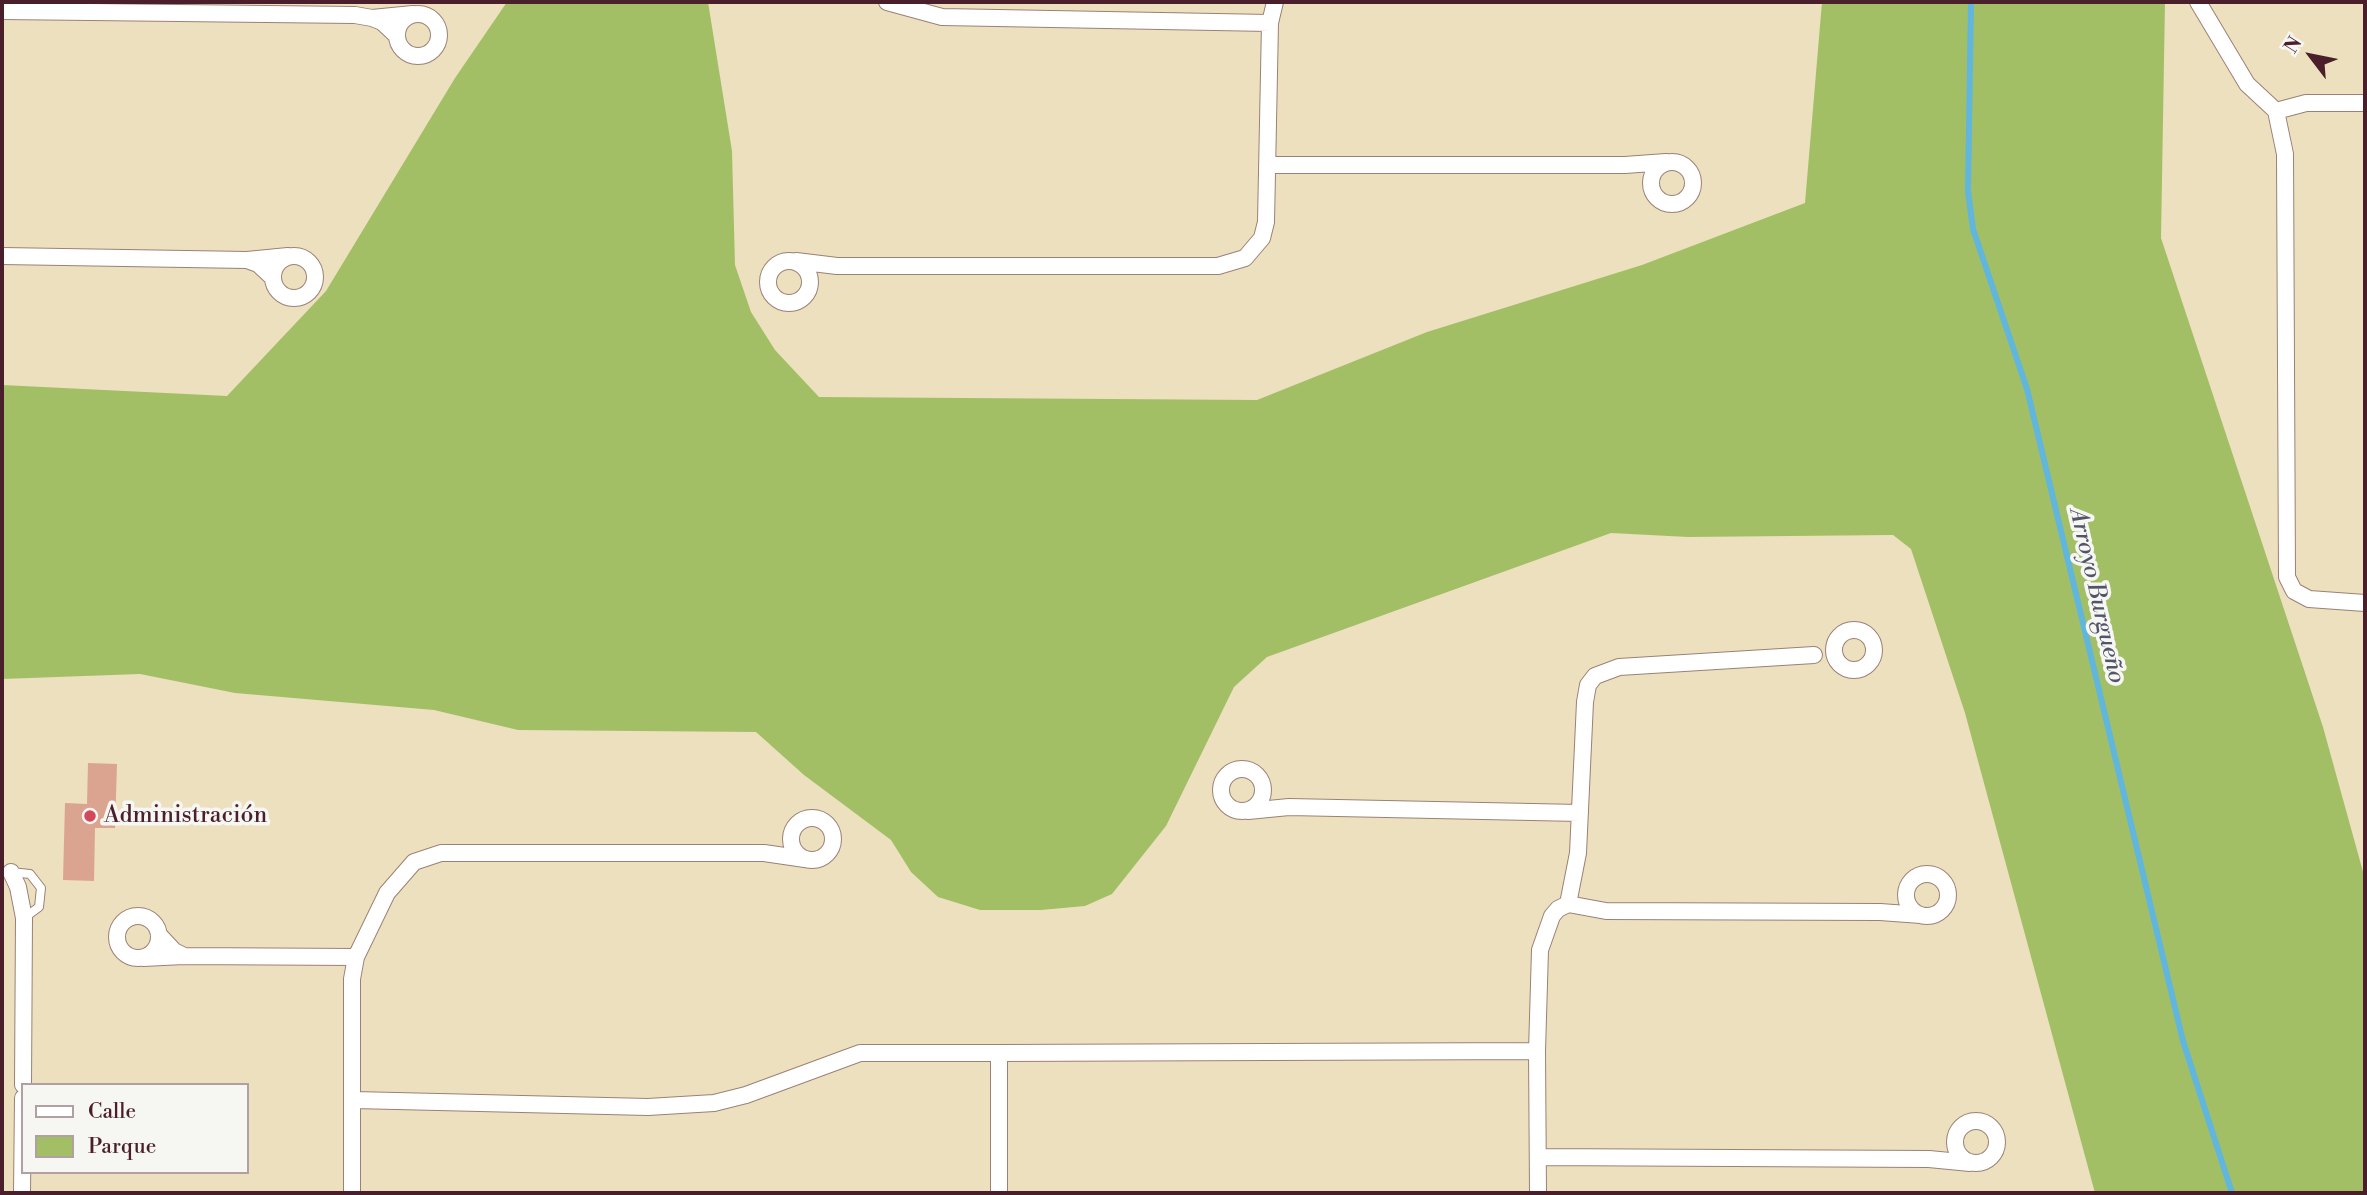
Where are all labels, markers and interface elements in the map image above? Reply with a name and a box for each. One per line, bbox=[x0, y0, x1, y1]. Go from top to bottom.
north arrow bbox=[2276, 21, 2346, 91]
text: N bbox=[2279, 32, 2307, 58]
water label: Arroyo Burgueño bbox=[2062, 506, 2130, 686]
place label: Administración bbox=[104, 802, 267, 830]
marker: Administración bbox=[82, 808, 98, 824]
legend bbox=[21, 1083, 248, 1174]
text: Calle bbox=[88, 1099, 136, 1125]
text: Parque bbox=[88, 1134, 156, 1160]

